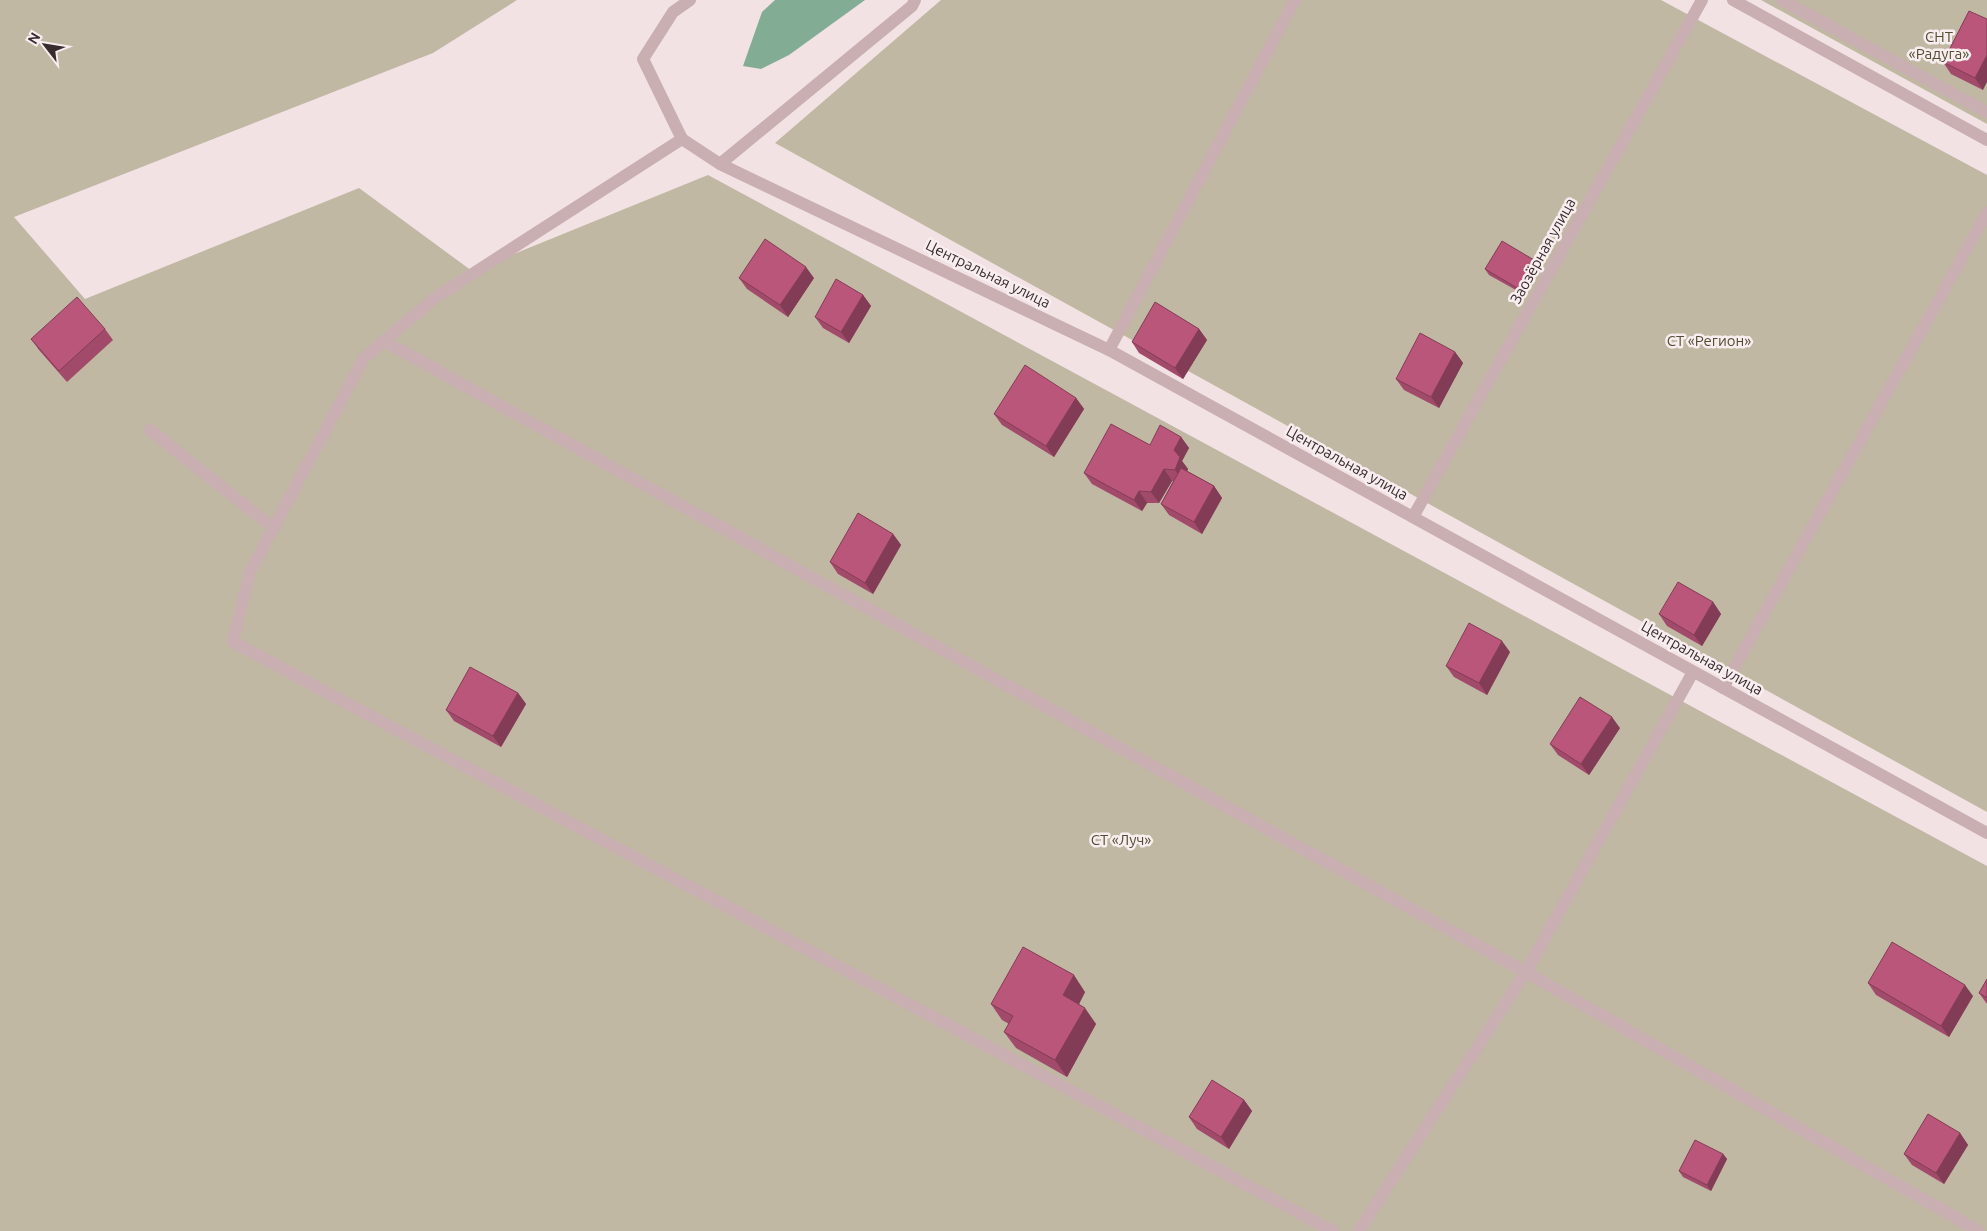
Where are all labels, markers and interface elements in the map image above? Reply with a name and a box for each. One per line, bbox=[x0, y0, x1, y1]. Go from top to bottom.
north arrow bbox=[20, 20, 70, 70]
park label: СНТ «Радуга» bbox=[1909, 28, 1969, 62]
text: N bbox=[24, 30, 43, 47]
street label: Заозёрная улица bbox=[1507, 195, 1579, 307]
street label: Центральная улица bbox=[923, 236, 1053, 311]
park label: СТ «Регион» bbox=[1667, 332, 1751, 349]
street label: Центральная улица bbox=[1284, 422, 1411, 503]
street label: Центральная улица bbox=[1639, 617, 1766, 698]
park label: СТ «Луч» bbox=[1091, 831, 1151, 848]

